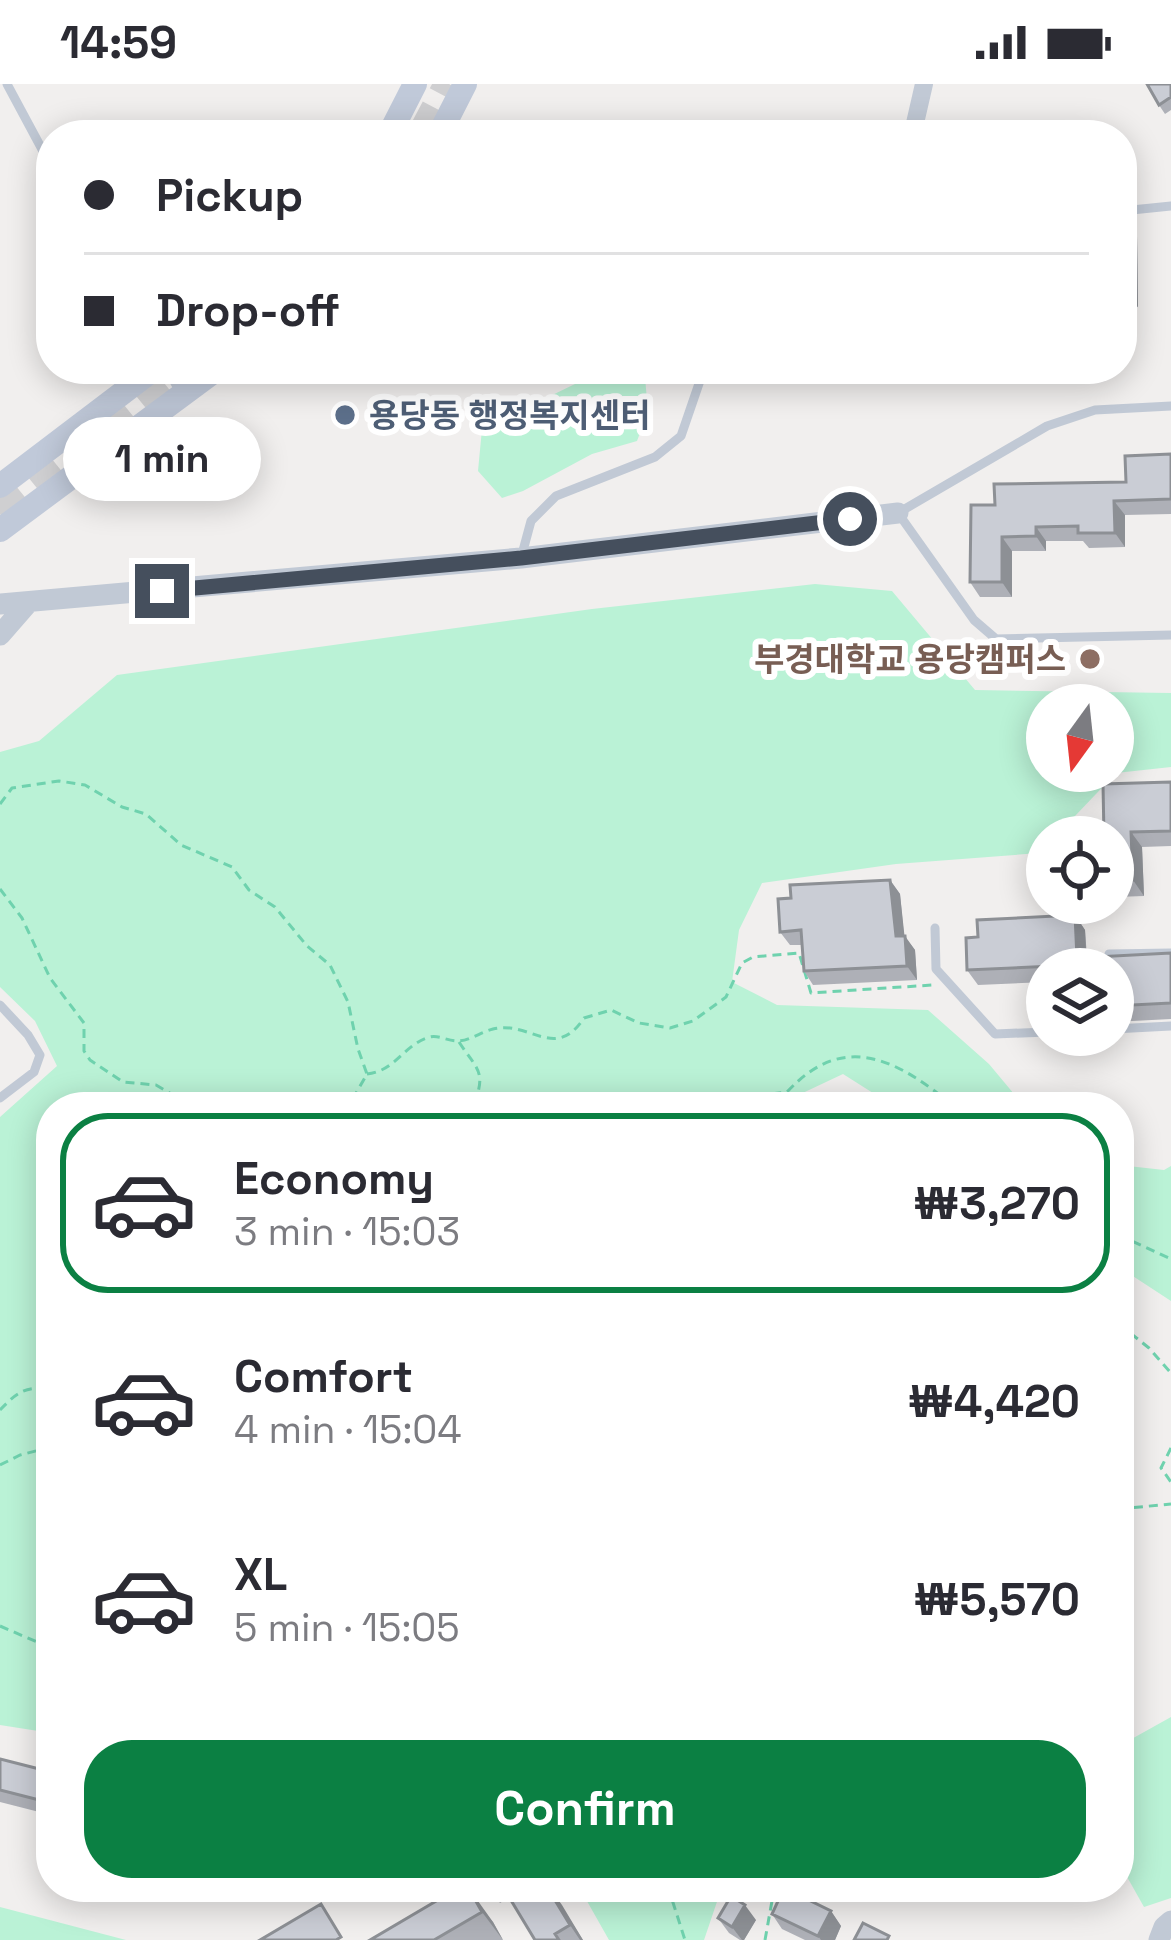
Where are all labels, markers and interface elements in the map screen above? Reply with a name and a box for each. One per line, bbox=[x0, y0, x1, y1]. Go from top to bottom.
text: 14:59 bbox=[60, 14, 177, 71]
text: Pickup bbox=[156, 167, 303, 224]
text: Drop-off bbox=[156, 282, 340, 339]
place label: 용당동 행정복지센터 bbox=[369, 395, 651, 437]
marker: 용당동 행정복지센터 bbox=[332, 402, 358, 428]
callout: 1 min bbox=[63, 417, 261, 501]
text: 1 min bbox=[114, 434, 210, 483]
route start bbox=[823, 492, 877, 546]
route end bbox=[135, 564, 189, 618]
place label: 부경대학교 용당캠퍼스 bbox=[754, 639, 1066, 681]
marker: 부경대학교 용당캠퍼스 bbox=[1077, 646, 1103, 672]
north arrow bbox=[1026, 684, 1134, 792]
map controls bbox=[1026, 684, 1134, 1056]
button: locate bbox=[1026, 816, 1134, 924]
button: layers bbox=[1026, 948, 1134, 1056]
icon: car bbox=[90, 1149, 198, 1257]
text: Economy bbox=[234, 1150, 434, 1207]
text: ₩3,270 bbox=[913, 1175, 1080, 1232]
text: 3 min · 15:03 bbox=[234, 1207, 460, 1256]
icon: car bbox=[90, 1347, 198, 1455]
text: Comfort bbox=[234, 1348, 413, 1405]
text: ₩4,420 bbox=[908, 1373, 1080, 1430]
text: 4 min · 15:04 bbox=[234, 1405, 462, 1454]
icon: car bbox=[90, 1545, 198, 1653]
text: XL bbox=[234, 1546, 287, 1603]
text: ₩5,570 bbox=[913, 1571, 1080, 1628]
text: 5 min · 15:05 bbox=[234, 1603, 460, 1652]
button: Confirm bbox=[84, 1740, 1086, 1878]

